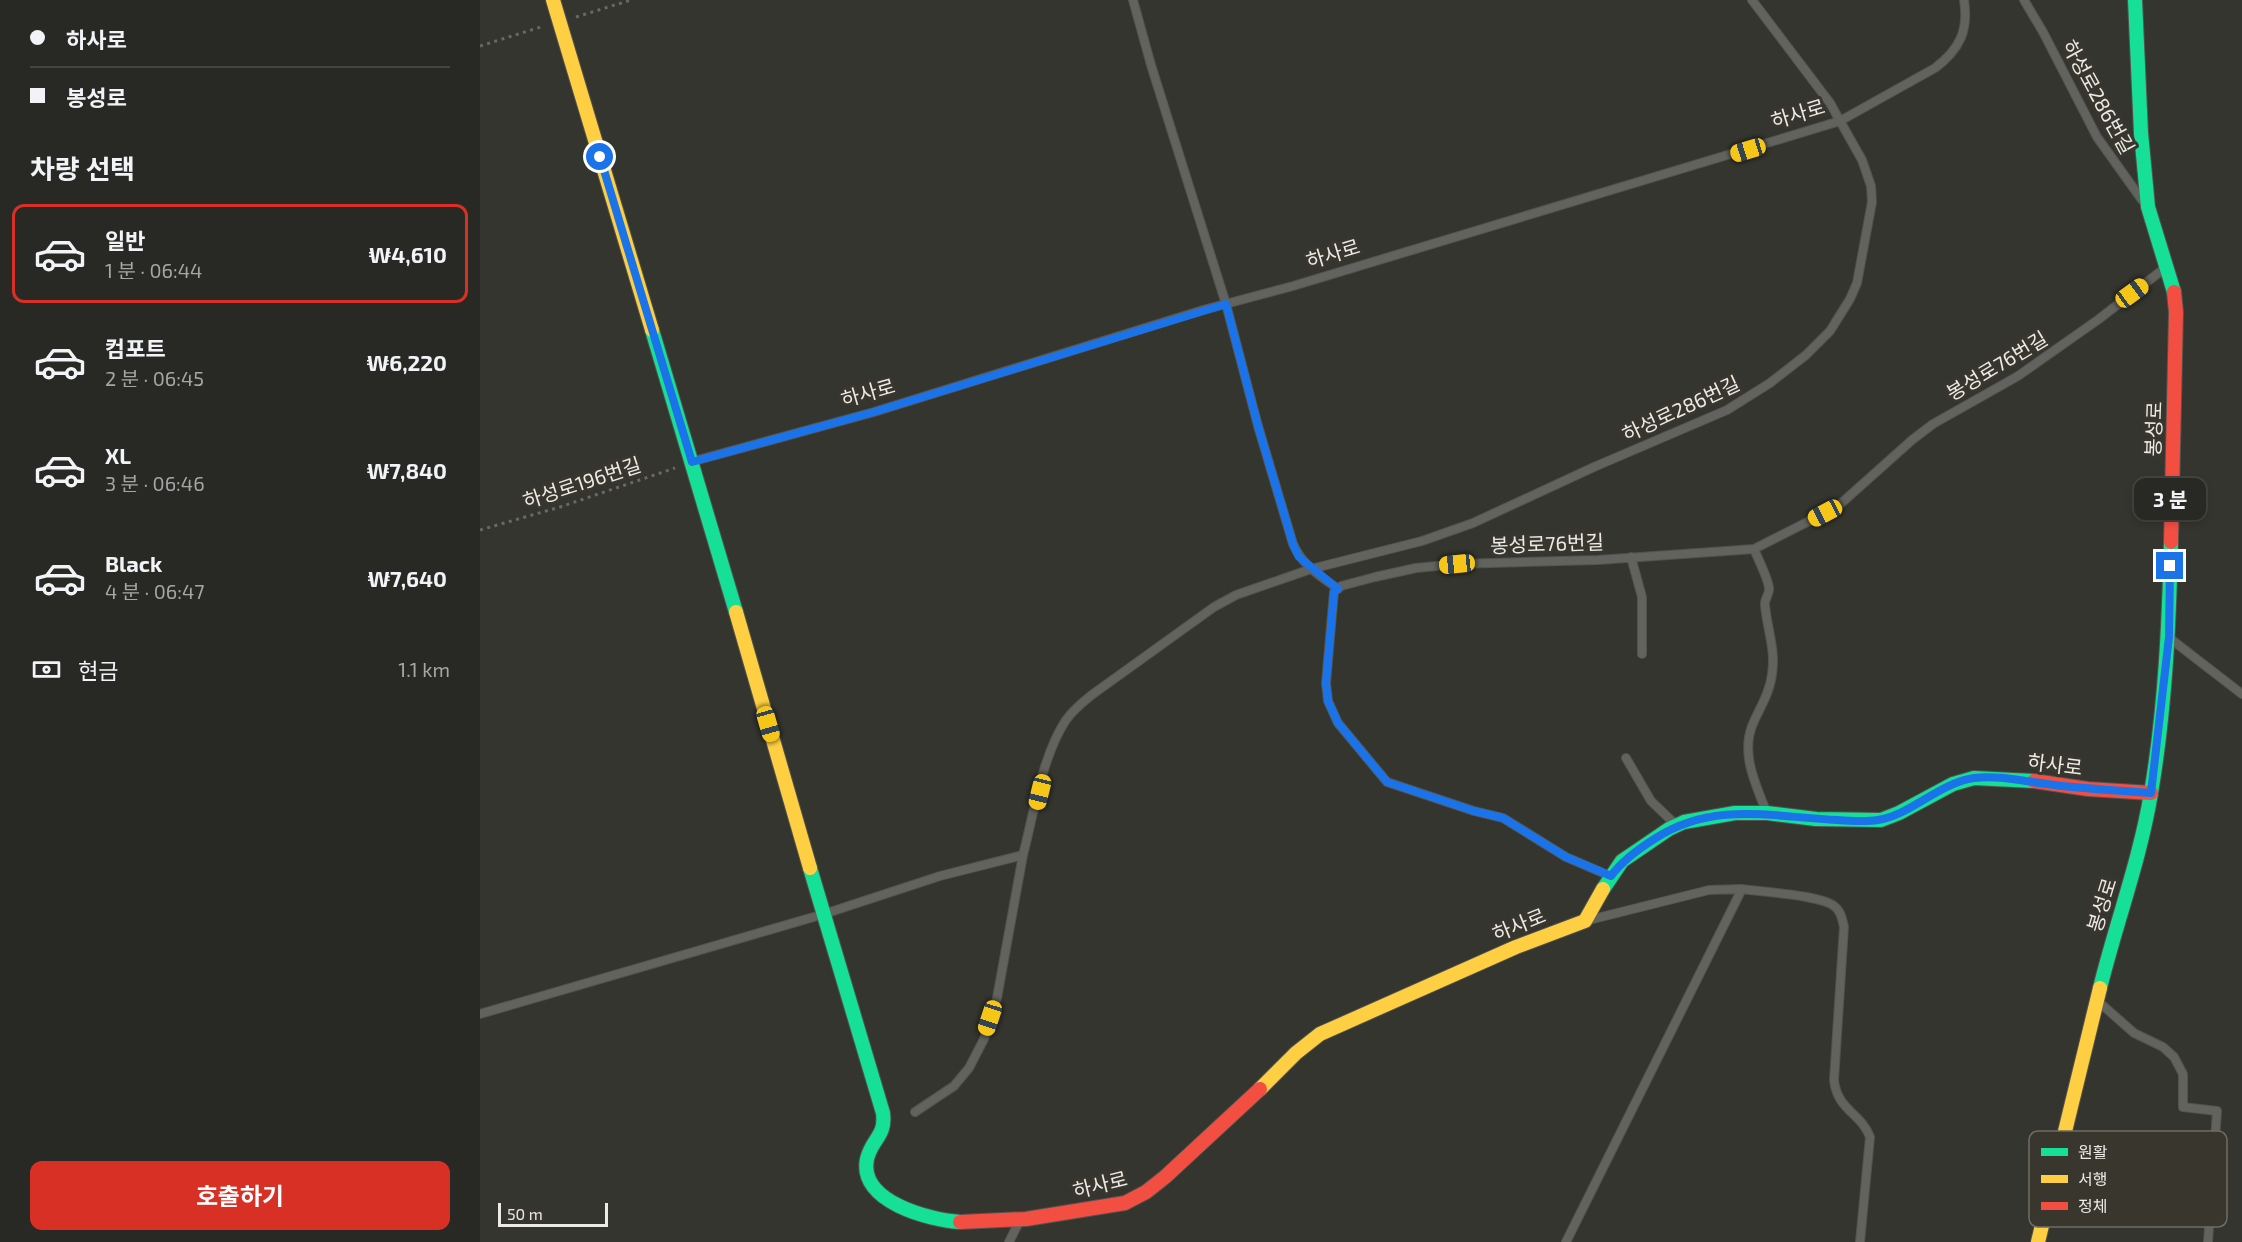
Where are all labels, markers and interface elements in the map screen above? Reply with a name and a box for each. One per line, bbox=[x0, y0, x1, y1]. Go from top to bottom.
text: 하사로 bbox=[66, 26, 127, 52]
street label: 하성로286번길 bbox=[2058, 35, 2140, 158]
text: 봉성로 bbox=[66, 84, 127, 110]
street label: 하사로 bbox=[1768, 93, 1828, 133]
car bbox=[1728, 136, 1768, 164]
route start bbox=[586, 143, 613, 170]
text: 차량 선택 bbox=[30, 152, 135, 184]
icon: car bbox=[33, 227, 87, 281]
text: 일반 bbox=[105, 227, 145, 253]
street label: 하사로 bbox=[1303, 233, 1363, 273]
text: ₩4,610 bbox=[369, 241, 447, 267]
text: 1 분 · 06:44 bbox=[105, 258, 202, 282]
car bbox=[2112, 275, 2152, 311]
street label: 봉성로76번길 bbox=[1942, 326, 2051, 405]
icon: car bbox=[33, 335, 87, 389]
text: 컴포트 bbox=[105, 335, 166, 361]
text: ₩6,220 bbox=[367, 349, 447, 375]
text: 2 분 · 06:45 bbox=[105, 366, 204, 390]
street label: 하성로286번길 bbox=[1618, 370, 1743, 446]
street label: 하사로 bbox=[838, 373, 898, 411]
street label: 봉성로 bbox=[2140, 401, 2166, 457]
text: XL bbox=[105, 442, 131, 468]
icon: car bbox=[33, 443, 87, 497]
street label: 하성로196번길 bbox=[520, 452, 644, 512]
text: ₩7,840 bbox=[367, 457, 447, 483]
text: 3 분 · 06:46 bbox=[105, 471, 205, 495]
callout: 3 분 bbox=[2134, 479, 2206, 521]
text: 3 분 bbox=[2153, 487, 2187, 511]
car bbox=[1805, 497, 1845, 529]
street label: 봉성로76번길 bbox=[1490, 529, 1604, 557]
text: Black bbox=[105, 550, 162, 576]
icon: car bbox=[33, 551, 87, 605]
route end bbox=[2156, 552, 2183, 579]
car bbox=[1438, 553, 1476, 575]
text: ₩7,640 bbox=[367, 565, 447, 591]
text: 4 분 · 06:47 bbox=[105, 579, 205, 603]
icon: cash bbox=[30, 653, 63, 686]
text: 현금 bbox=[78, 657, 118, 683]
text: 1.1 km bbox=[398, 657, 450, 681]
car bbox=[754, 704, 782, 744]
street label: 하사로 bbox=[2026, 749, 2084, 779]
car bbox=[1027, 772, 1053, 812]
street label: 봉성로 bbox=[2081, 875, 2121, 935]
street label: 하사로 bbox=[1489, 903, 1549, 946]
car bbox=[976, 998, 1004, 1038]
legend bbox=[2029, 1131, 2227, 1227]
text: 원활 bbox=[2078, 1142, 2108, 1161]
button: 호출하기 bbox=[30, 1161, 450, 1230]
street label: 하사로 bbox=[1070, 1166, 1129, 1202]
text: 서행 bbox=[2078, 1169, 2107, 1188]
text: 정체 bbox=[2078, 1196, 2107, 1215]
scale bar bbox=[498, 1200, 608, 1228]
text: 50 m bbox=[507, 1204, 543, 1223]

